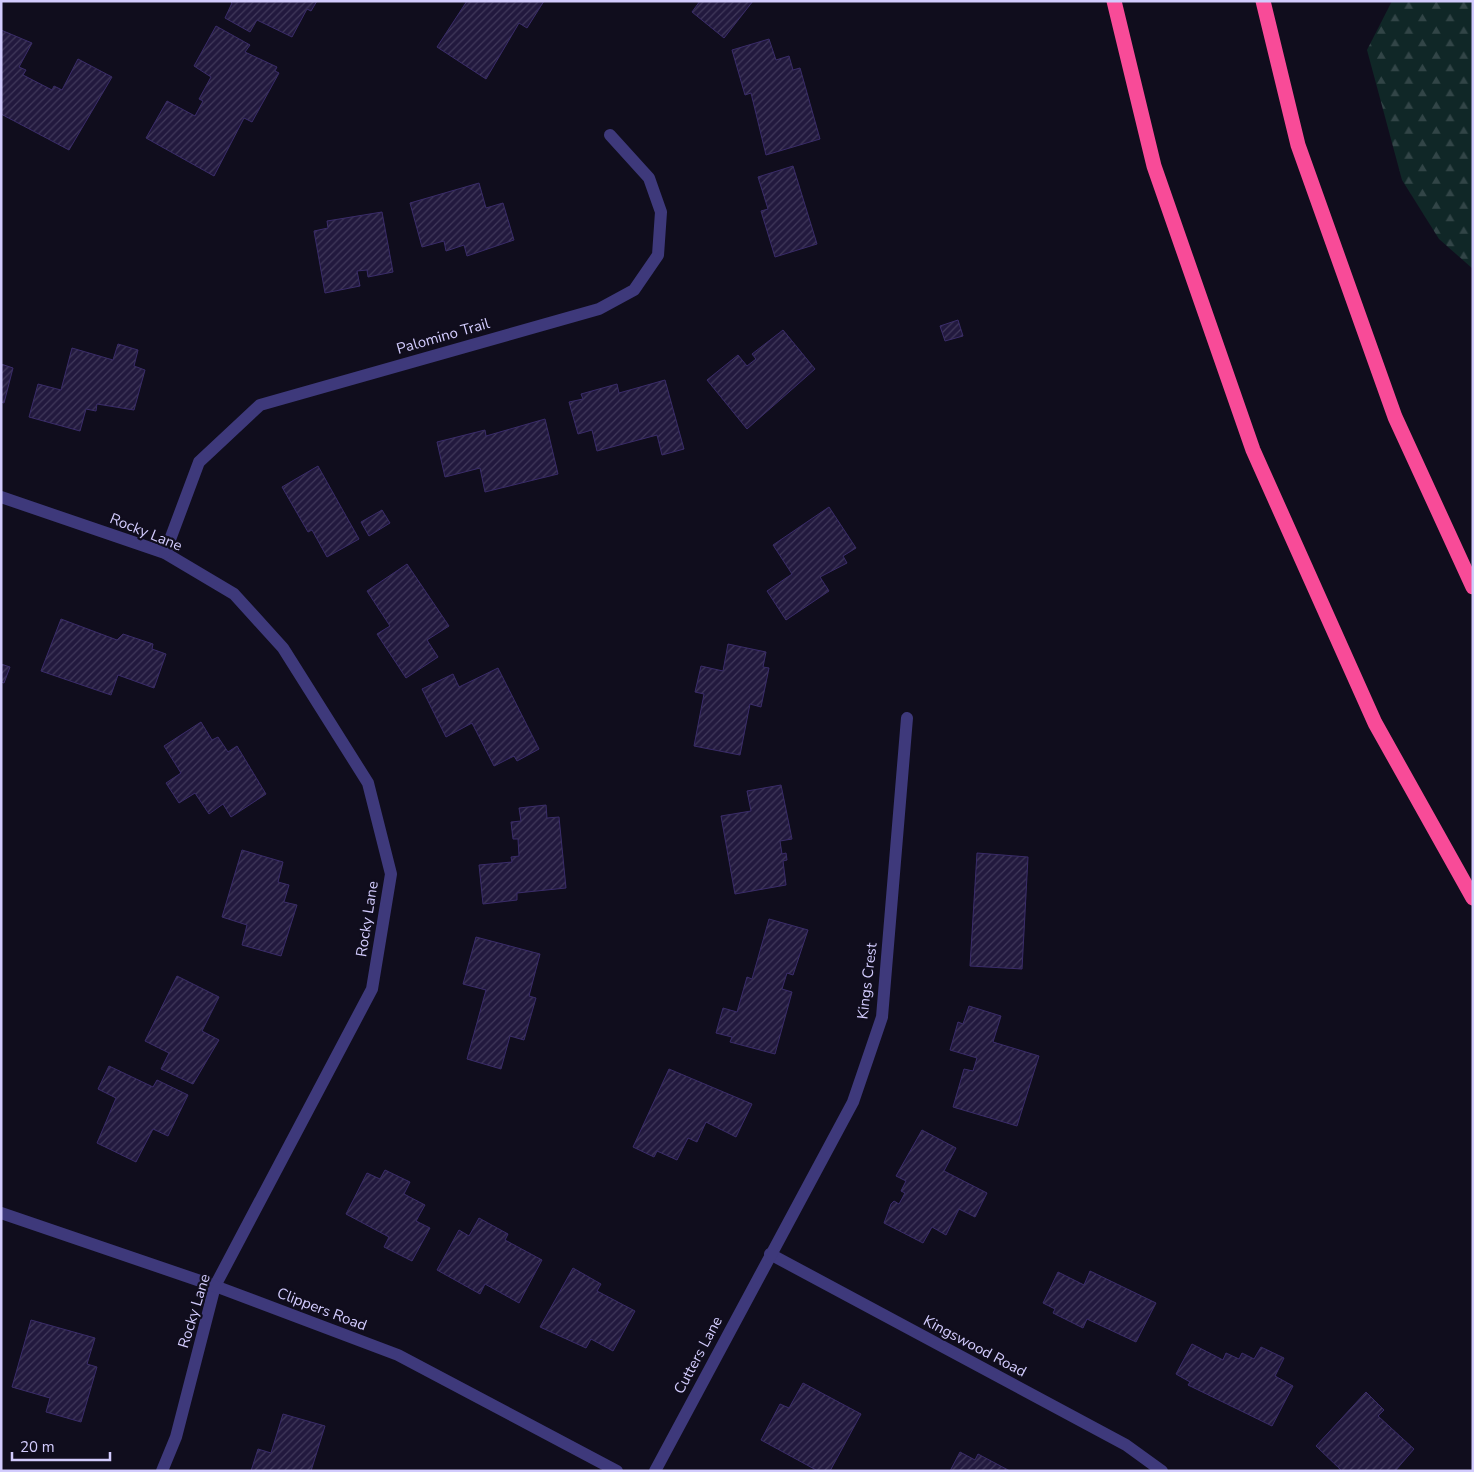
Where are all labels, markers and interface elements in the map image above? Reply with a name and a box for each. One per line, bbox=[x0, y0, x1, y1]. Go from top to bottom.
street label: Palomino Trail bbox=[394, 313, 492, 359]
street label: Rocky Lane bbox=[107, 508, 185, 556]
street label: Rocky Lane bbox=[351, 880, 383, 958]
street label: Kings Crest bbox=[852, 941, 882, 1020]
street label: Rocky Lane bbox=[173, 1271, 215, 1351]
street label: Clippers Road bbox=[274, 1283, 370, 1335]
street label: Kingswood Road bbox=[920, 1310, 1030, 1382]
street label: Cutters Lane bbox=[669, 1313, 727, 1397]
scale bar bbox=[12, 1430, 110, 1462]
text: 20 m bbox=[20, 1437, 55, 1457]

